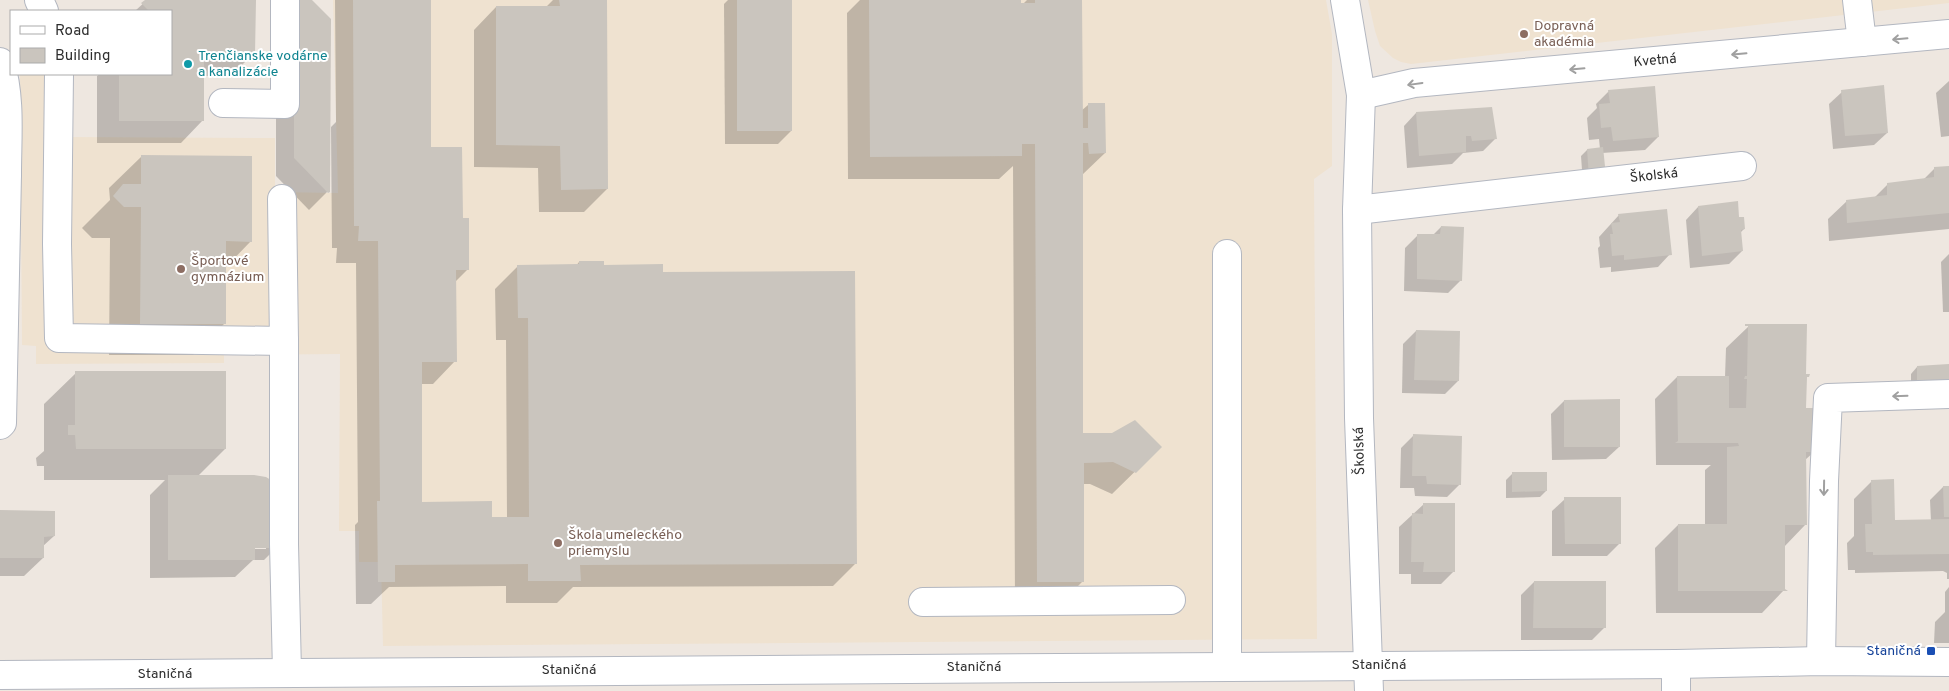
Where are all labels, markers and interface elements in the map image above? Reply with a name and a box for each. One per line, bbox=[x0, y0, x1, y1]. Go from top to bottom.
legend bbox=[10, 10, 172, 75]
place label: Dopravná akadémia bbox=[1534, 18, 1594, 51]
text: Road bbox=[55, 22, 90, 41]
marker: Dopravná akadémia bbox=[1518, 28, 1530, 40]
one-way arrow bbox=[1893, 34, 1909, 44]
text: Building bbox=[55, 47, 110, 66]
place label: Trenčianske vodárne a kanalizácie bbox=[198, 48, 328, 81]
one-way arrow bbox=[1731, 49, 1747, 58]
street label: Kvetná bbox=[1633, 51, 1677, 71]
marker: Trenčianske vodárne a kanalizácie bbox=[182, 58, 194, 70]
one-way arrow bbox=[1569, 64, 1585, 73]
one-way arrow bbox=[1407, 79, 1423, 89]
street label: Školská bbox=[1629, 164, 1679, 187]
place label: Športové gymnázium bbox=[191, 252, 264, 286]
marker: Športové gymnázium bbox=[175, 263, 187, 275]
one-way arrow bbox=[1893, 391, 1909, 400]
street label: Školská bbox=[1350, 427, 1369, 475]
one-way arrow bbox=[1819, 480, 1829, 496]
place label: Škola umeleckého priemyslu bbox=[568, 526, 682, 560]
marker: Škola umeleckého priemyslu bbox=[552, 537, 564, 549]
place label: Staničná bbox=[1866, 643, 1921, 660]
marker: Staničná bbox=[1925, 645, 1937, 657]
street label: Staničná bbox=[1352, 657, 1406, 674]
street label: Staničná bbox=[947, 659, 1001, 676]
street label: Staničná bbox=[542, 662, 596, 679]
street label: Staničná bbox=[138, 666, 192, 683]

